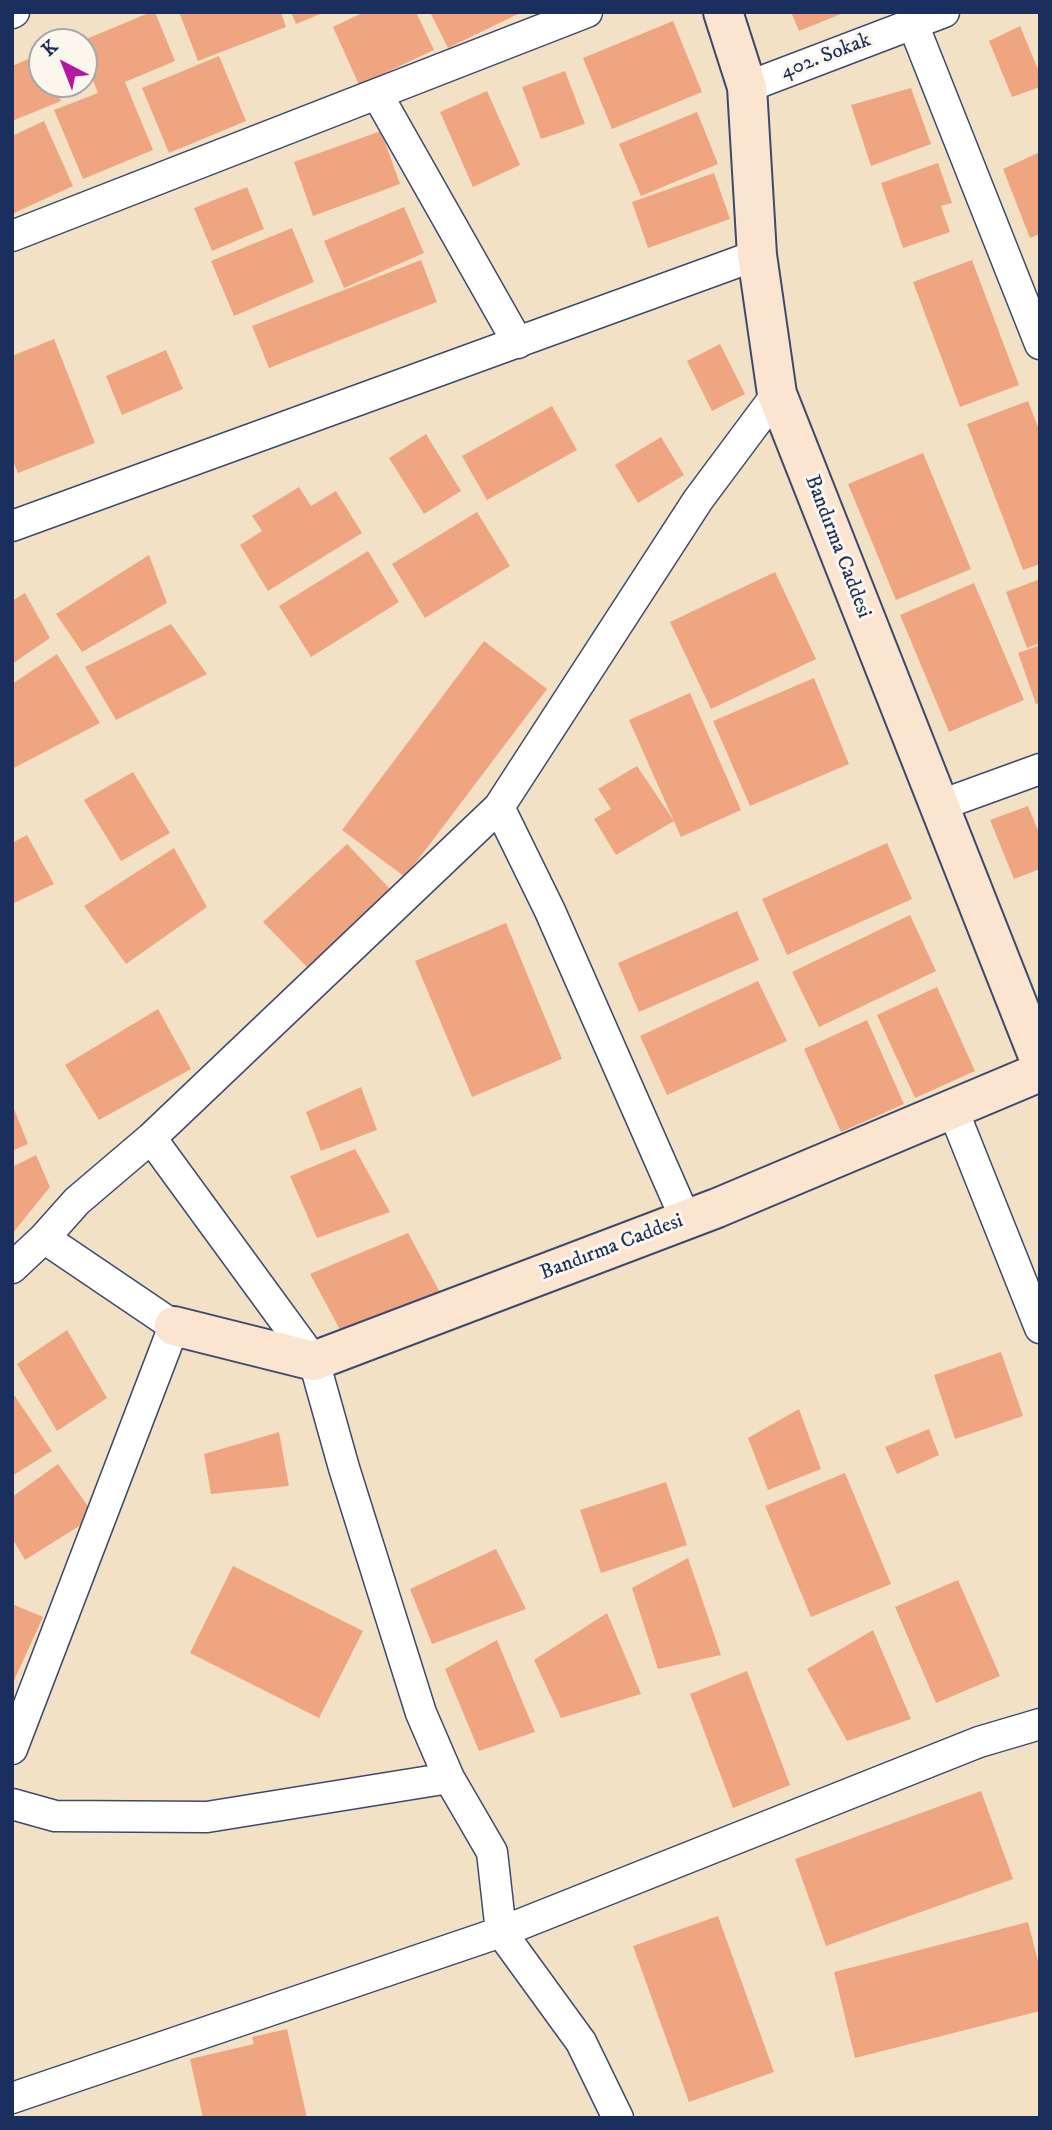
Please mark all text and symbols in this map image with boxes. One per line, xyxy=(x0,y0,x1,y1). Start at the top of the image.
north arrow xyxy=(28,28,98,98)
street label: 402. Sokak xyxy=(777,28,875,86)
text: K xyxy=(37,35,63,62)
street label: Bandırma Caddesi xyxy=(798,472,876,622)
street label: Bandırma Caddesi xyxy=(537,1209,687,1287)

